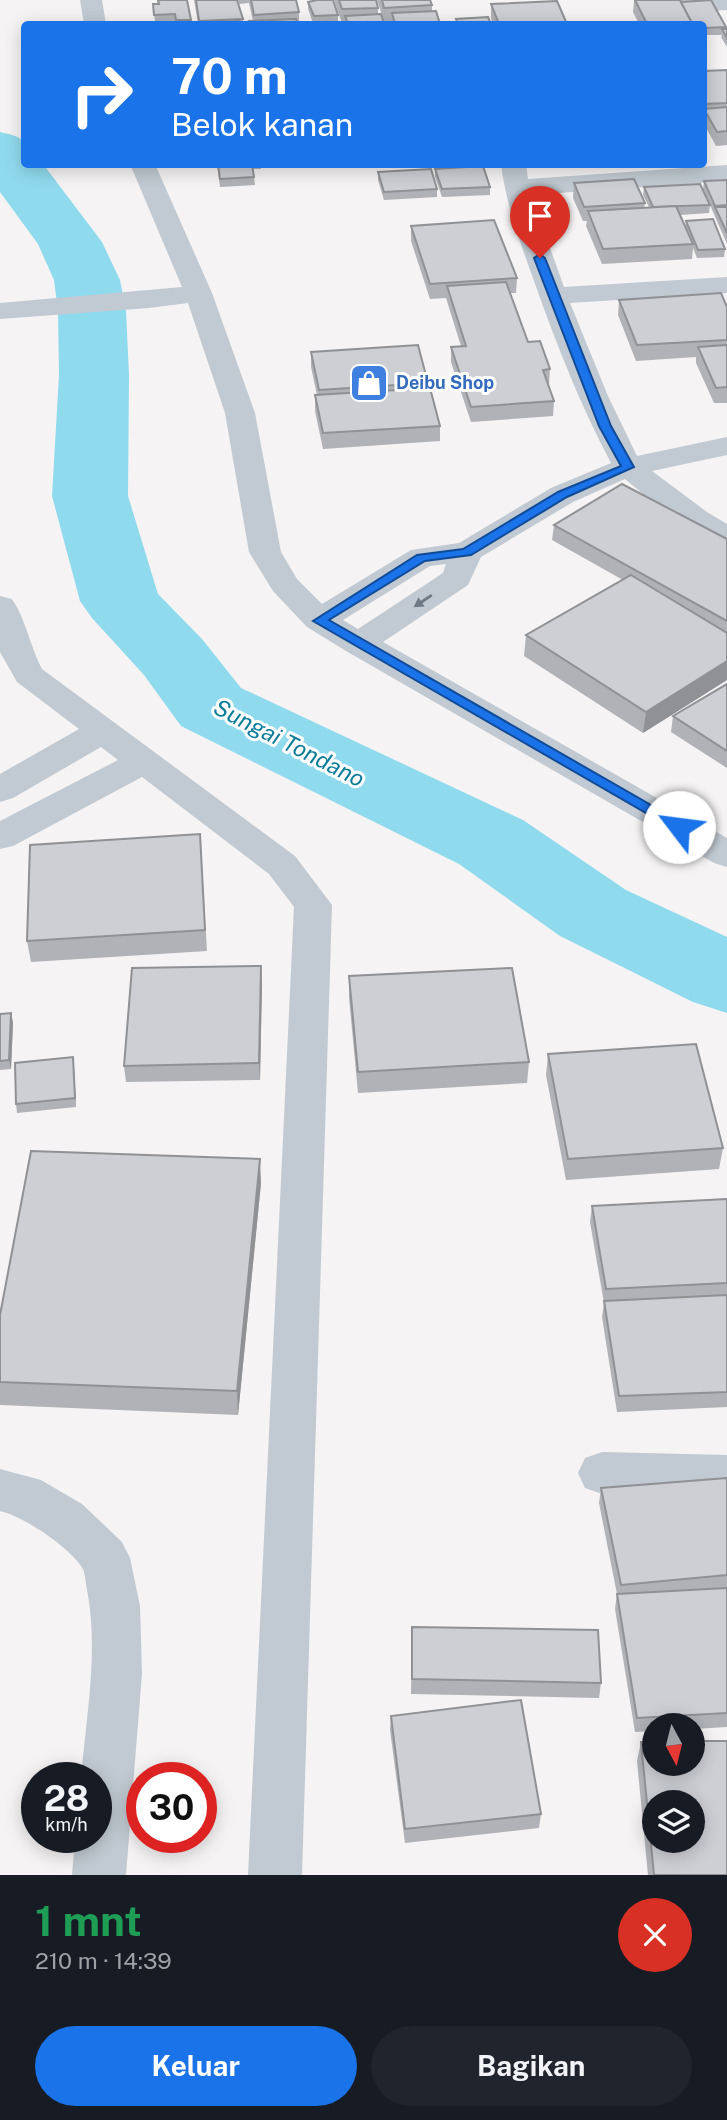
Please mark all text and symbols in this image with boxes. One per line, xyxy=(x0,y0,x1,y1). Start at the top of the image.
text: 70 m xyxy=(171,47,288,105)
icon: right xyxy=(56,49,147,140)
text: Belok kanan xyxy=(171,106,353,143)
pin xyxy=(510,186,570,258)
icon: arrive xyxy=(521,197,559,235)
shop icon: Deibu Shop xyxy=(348,362,390,404)
place label: Deibu Shop xyxy=(396,372,494,393)
one-way arrow xyxy=(413,594,433,607)
water label: Sungai Tondano xyxy=(209,693,369,792)
position arrow xyxy=(642,790,716,864)
north arrow xyxy=(642,1713,705,1776)
map controls xyxy=(642,1713,705,1853)
speed limit sign: 30 xyxy=(126,1762,217,1853)
text: 28 xyxy=(44,1778,89,1819)
button: layers xyxy=(642,1790,705,1853)
text: km/h xyxy=(45,1814,88,1835)
text: 1 mnt xyxy=(35,1896,142,1945)
button: close xyxy=(618,1898,692,1972)
text: 210 m · 14:39 xyxy=(35,1947,172,1974)
button: Keluar xyxy=(35,2026,357,2106)
button: Bagikan xyxy=(371,2026,692,2106)

